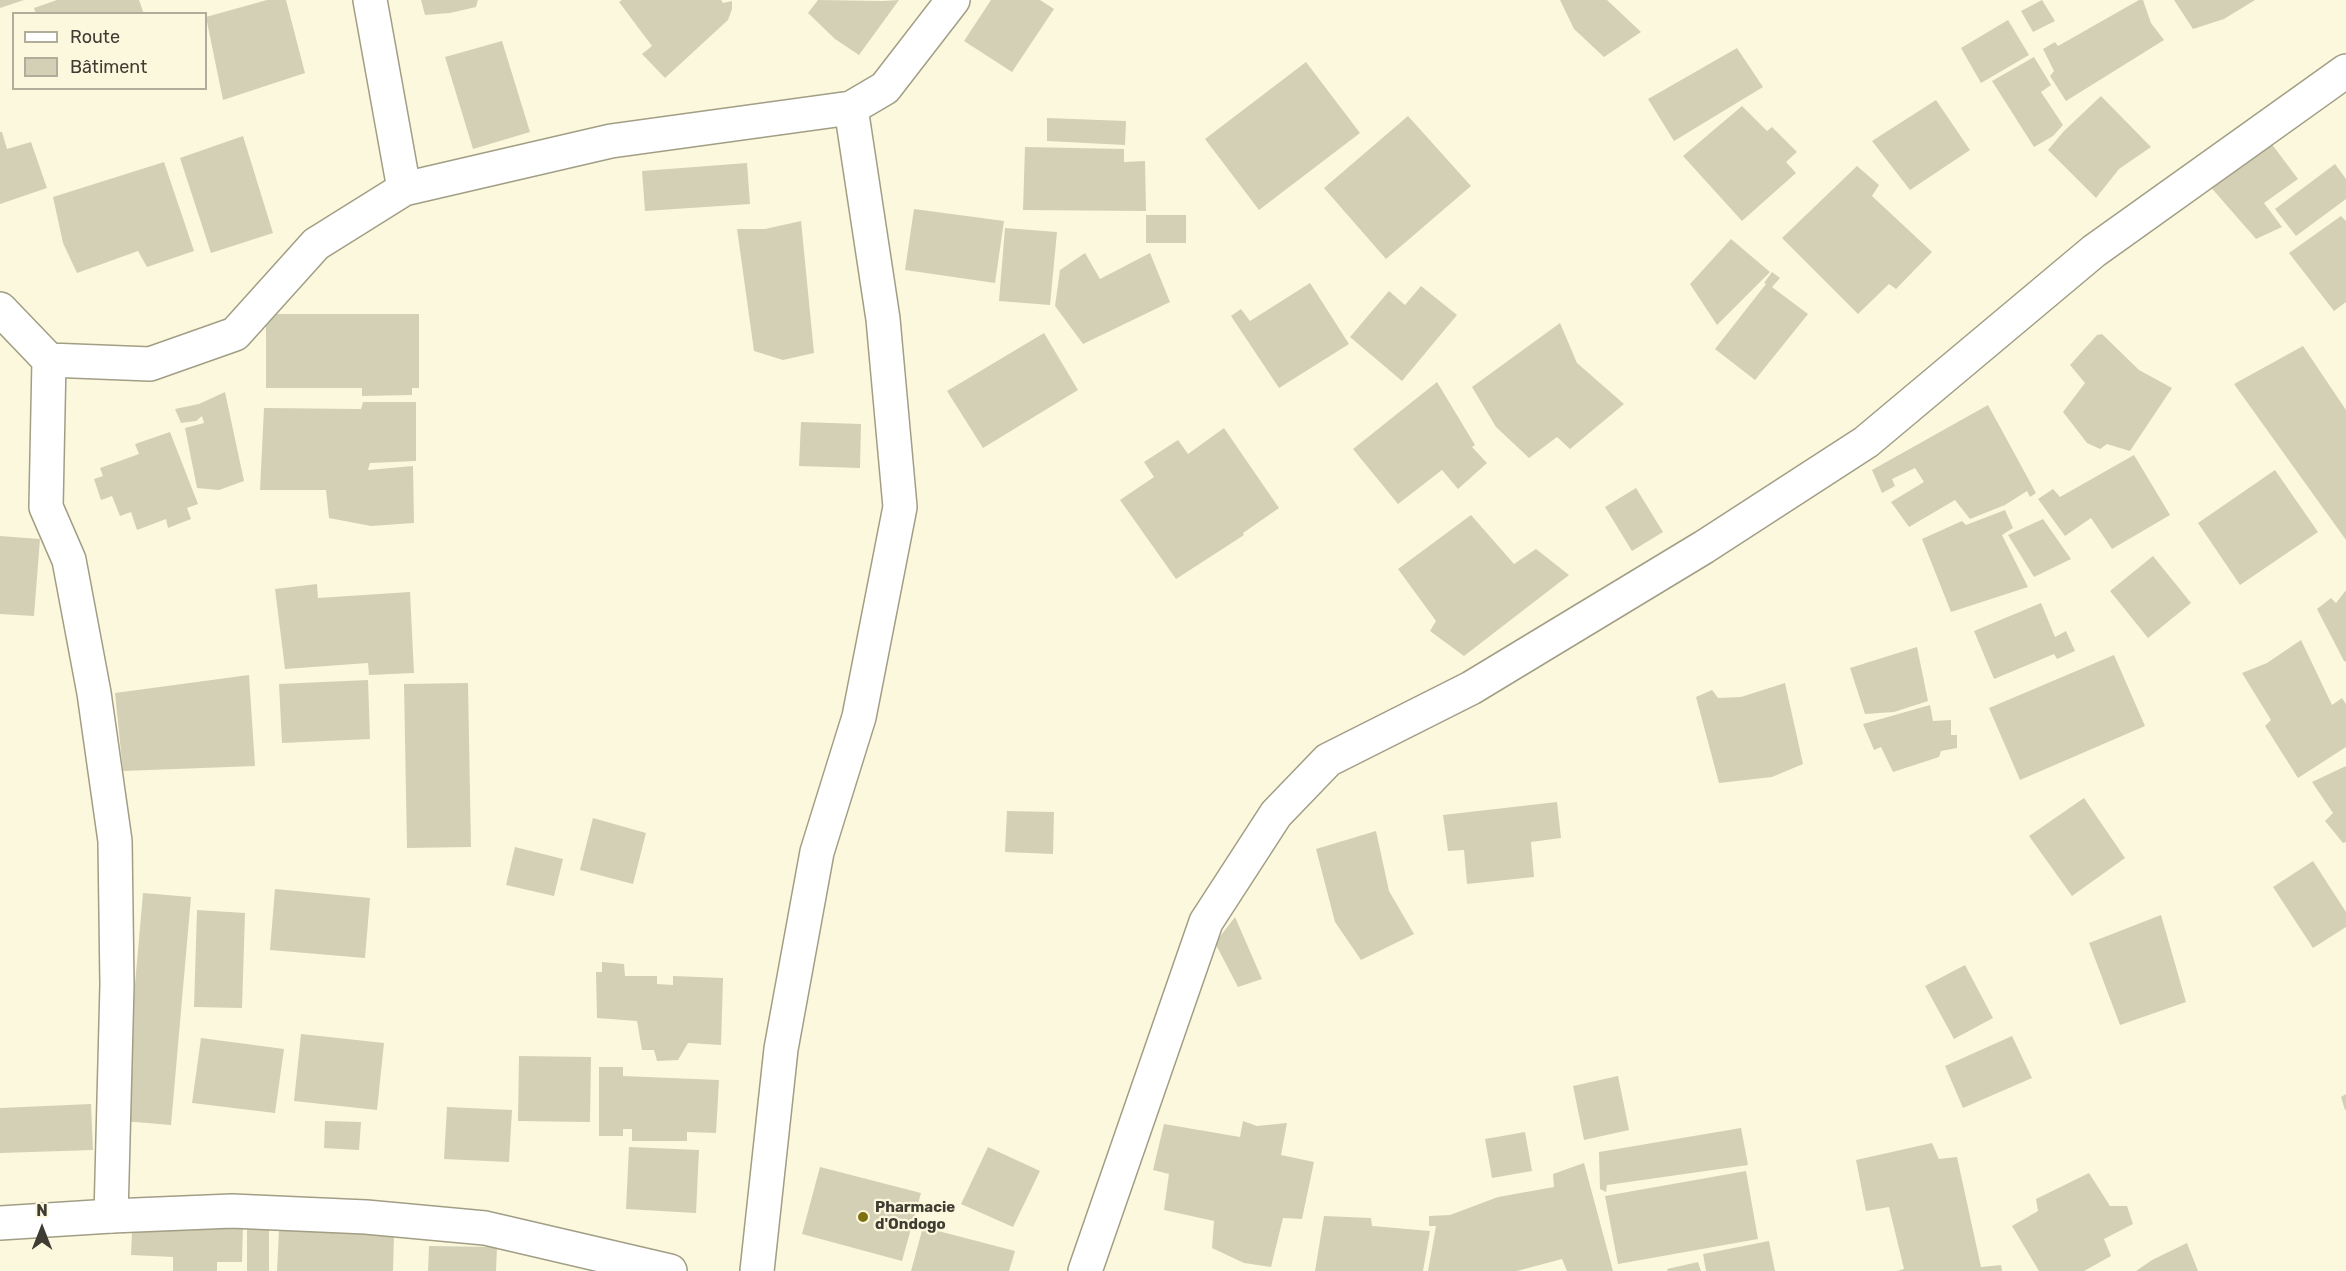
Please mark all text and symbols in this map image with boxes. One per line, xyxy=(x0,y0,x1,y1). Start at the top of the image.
legend xyxy=(12,12,207,90)
text: Route xyxy=(70,26,120,48)
text: Bâtiment xyxy=(70,56,147,78)
north arrow xyxy=(12,1199,72,1259)
place label: Pharmacie d'Ondogo xyxy=(875,1199,955,1234)
text: N xyxy=(36,1201,48,1220)
marker: Pharmacie d'Ondogo xyxy=(856,1210,870,1224)

